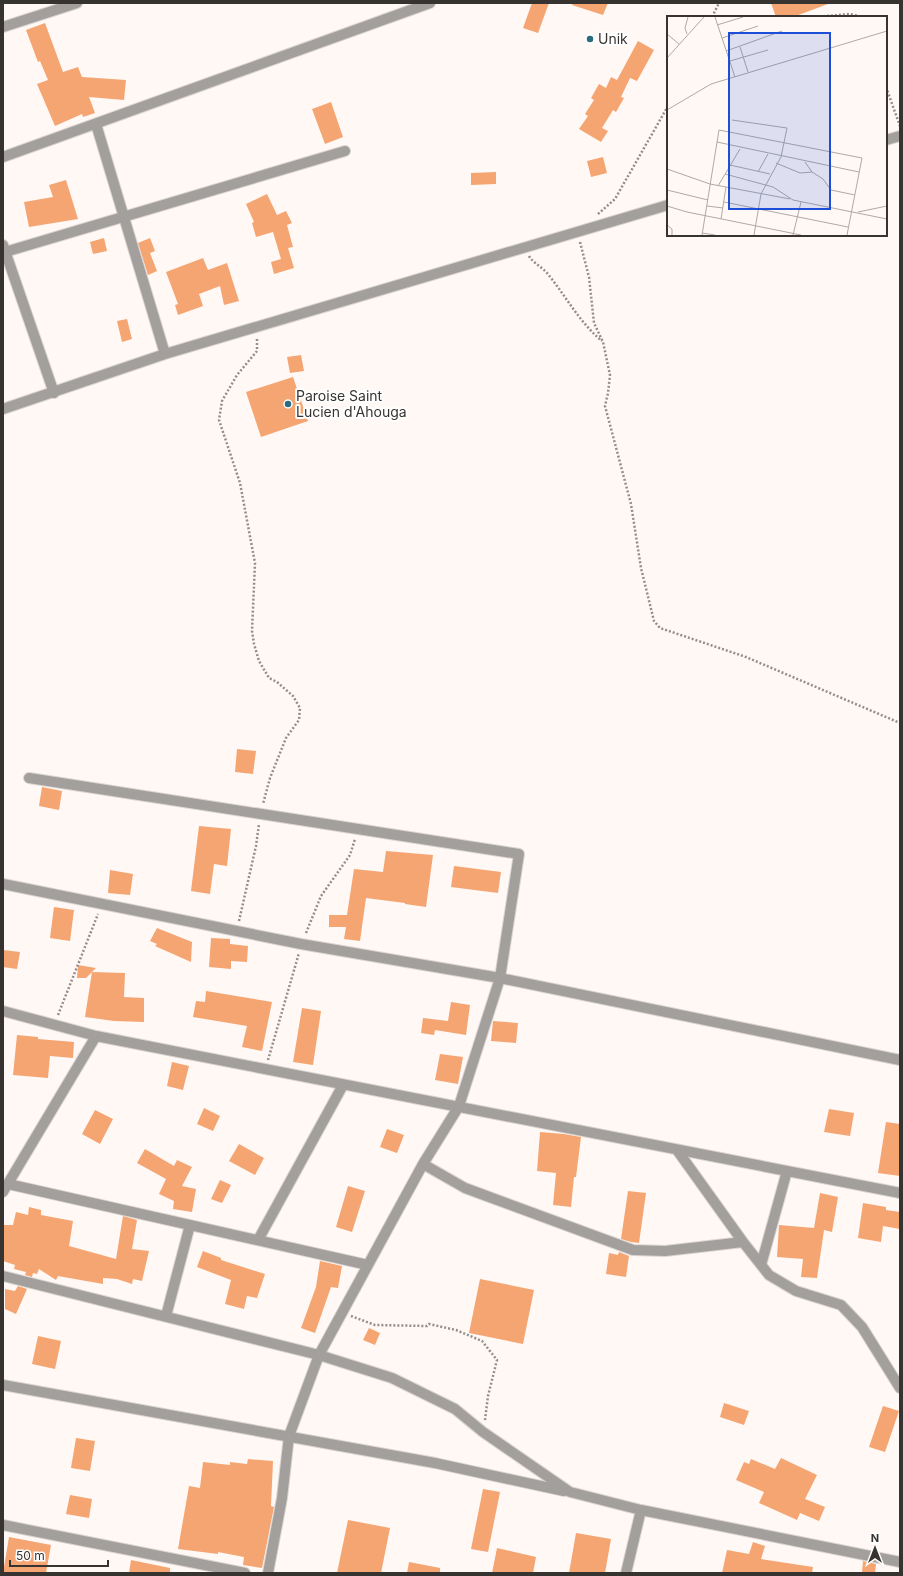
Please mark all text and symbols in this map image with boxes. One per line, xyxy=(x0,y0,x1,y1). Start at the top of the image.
inset map xyxy=(667,16,887,236)
place label: Unik xyxy=(598,30,628,47)
marker: Unik xyxy=(585,34,595,44)
place label: Paroise Saint Lucien d'Ahouga xyxy=(296,387,407,420)
marker: Paroise Saint Lucien d'Ahouga xyxy=(283,399,293,409)
north arrow xyxy=(855,1528,895,1568)
text: N xyxy=(871,1531,879,1545)
scale bar xyxy=(10,1542,108,1568)
text: 50 m xyxy=(16,1548,45,1563)

